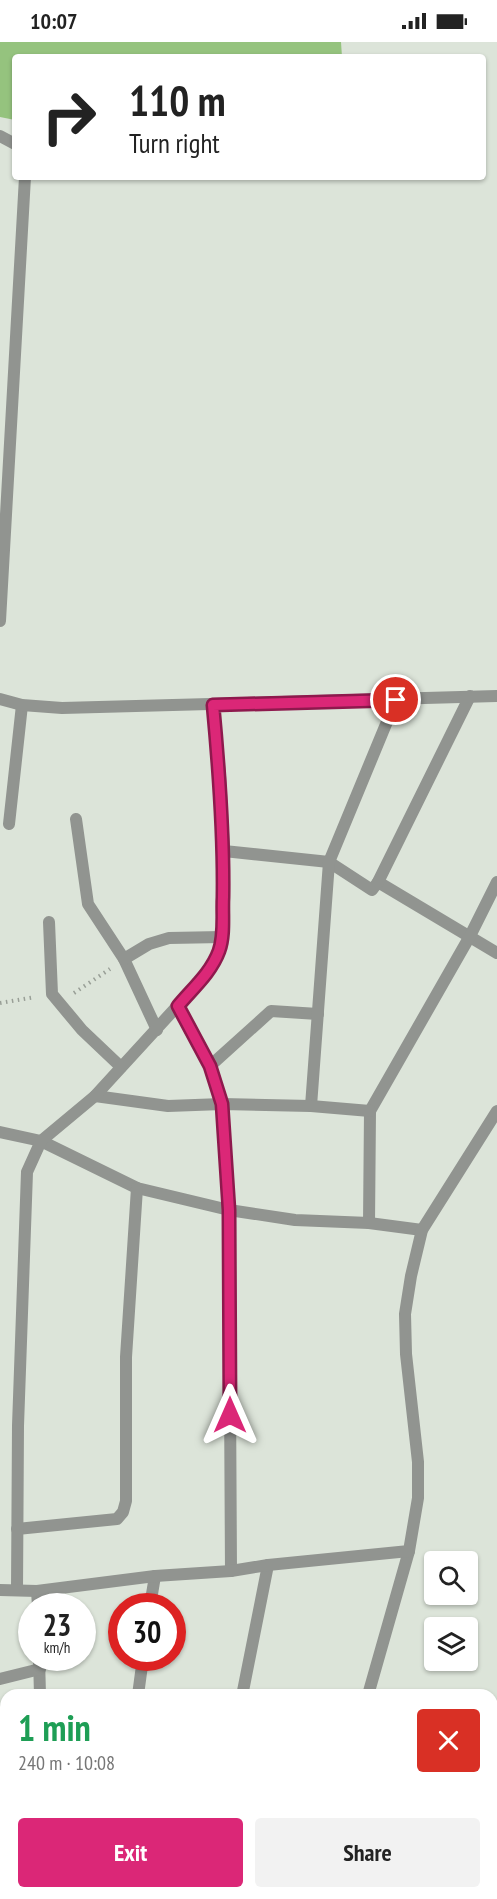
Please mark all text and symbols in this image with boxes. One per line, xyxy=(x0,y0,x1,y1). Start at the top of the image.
text: 10:07 xyxy=(30,7,78,35)
text: 110 m xyxy=(129,73,226,128)
icon: right xyxy=(30,78,108,156)
text: Turn right xyxy=(129,126,220,160)
pin xyxy=(370,674,421,725)
icon: arrive xyxy=(379,683,412,716)
position arrow xyxy=(198,1383,262,1447)
map controls xyxy=(424,1551,478,1671)
button: search xyxy=(424,1551,478,1605)
speed limit sign: 30 xyxy=(108,1593,186,1671)
text: 23 xyxy=(43,1605,71,1644)
button: layers xyxy=(424,1617,478,1671)
text: km/h xyxy=(44,1638,70,1657)
text: 1 min xyxy=(18,1704,91,1751)
button: close xyxy=(417,1709,480,1772)
text: 240 m · 10:08 xyxy=(18,1750,115,1776)
button: Exit xyxy=(18,1818,243,1887)
button: Share xyxy=(255,1818,480,1887)

